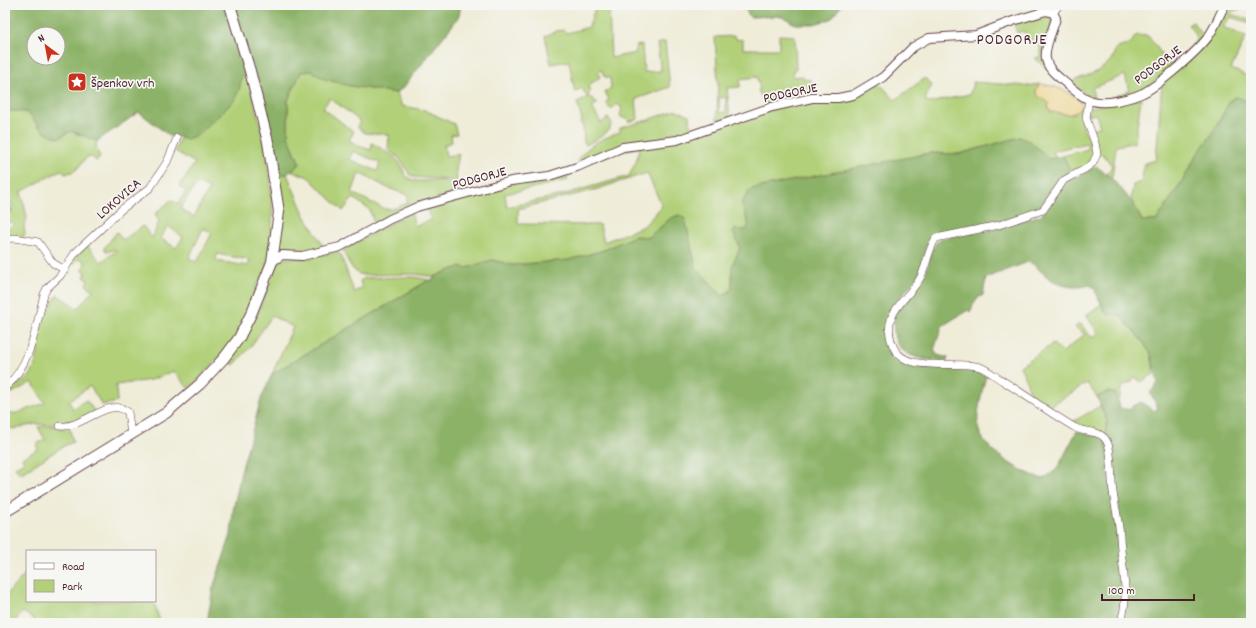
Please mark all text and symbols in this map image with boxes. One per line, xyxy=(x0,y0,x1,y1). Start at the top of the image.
north arrow xyxy=(26,26,66,66)
district label: PODGORJE xyxy=(977,29,1047,52)
text: N xyxy=(35,31,49,47)
street label: PODGORJE xyxy=(1130,41,1187,90)
place icon: Špenkov vrh xyxy=(66,71,88,93)
place label: Špenkov vrh xyxy=(91,74,154,94)
street label: PODGORJE xyxy=(761,78,820,109)
street label: PODGORJE xyxy=(450,162,509,196)
street label: LOKOVICA xyxy=(92,174,146,225)
legend xyxy=(26,550,156,602)
text: Road xyxy=(62,559,84,576)
scale bar xyxy=(1102,576,1194,602)
text: Park xyxy=(62,579,83,596)
text: 100 m xyxy=(1108,583,1135,600)

